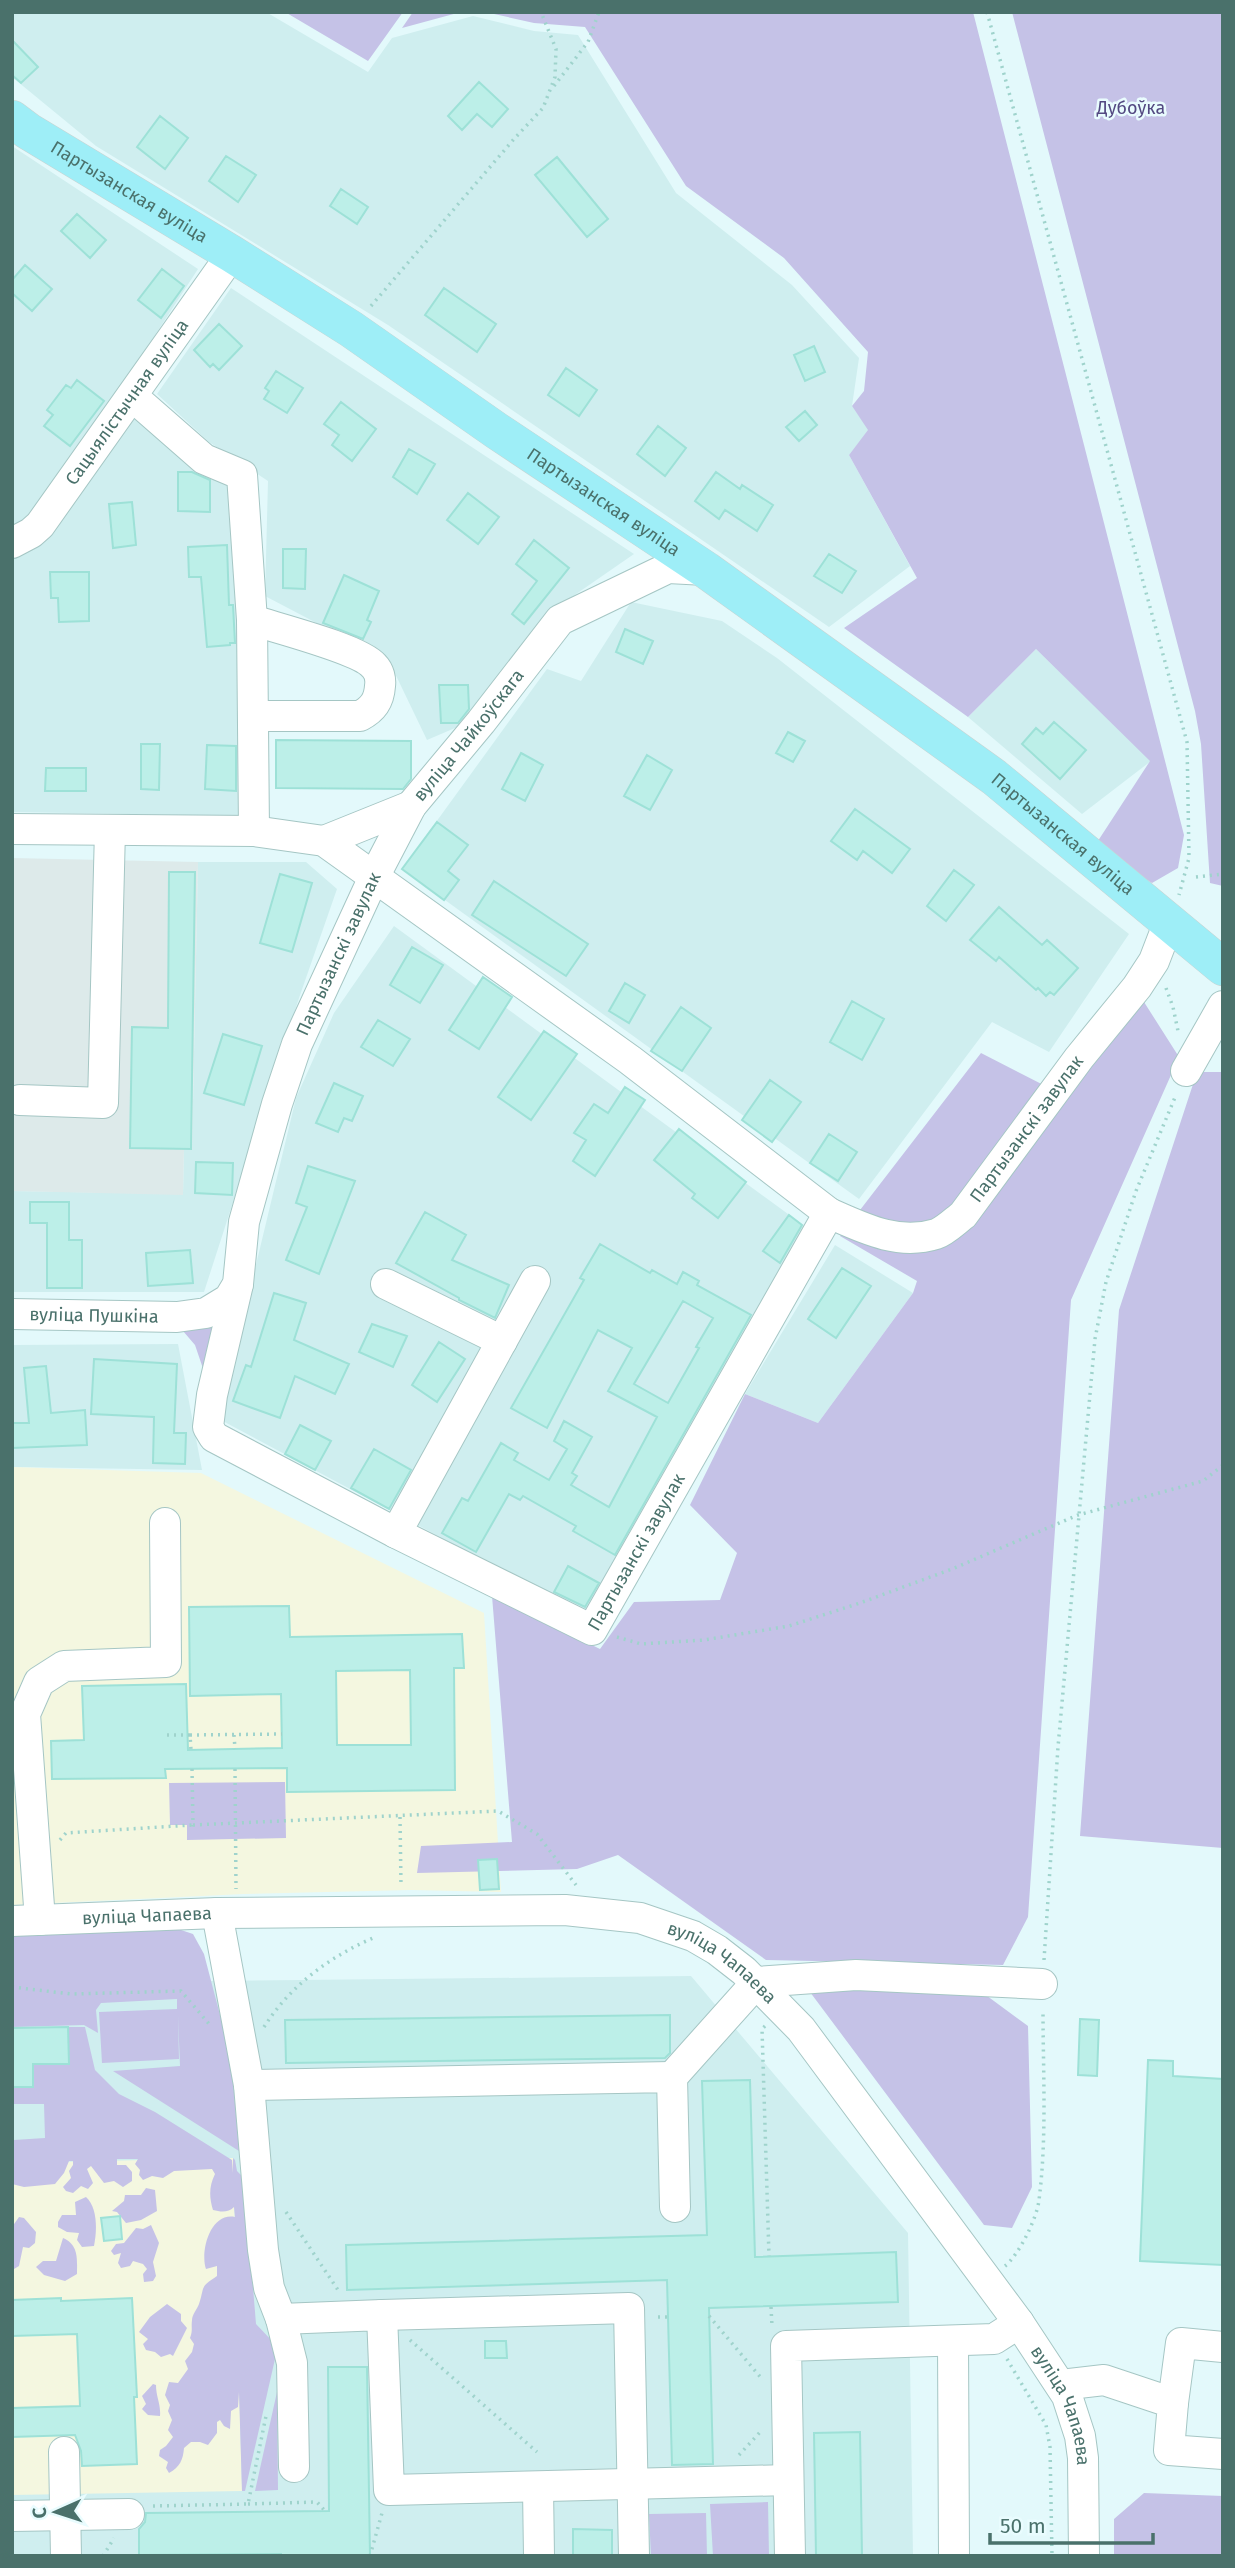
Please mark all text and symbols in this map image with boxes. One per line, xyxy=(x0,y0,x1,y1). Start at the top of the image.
park label: Дубоўка xyxy=(1096,97,1165,119)
street label: Партызанская вуліца xyxy=(47,136,212,248)
street label: Сацыялістычная вуліца xyxy=(61,315,193,489)
street label: Партызанская вуліца xyxy=(523,443,684,561)
street label: вуліца Чайкоўскага xyxy=(409,665,529,806)
street label: Партызанская вуліца xyxy=(987,768,1139,900)
street label: Партызанскі завулак xyxy=(291,868,386,1039)
street label: Партызанскі завулак xyxy=(965,1050,1089,1207)
street label: вуліца Пушкіна xyxy=(29,1303,159,1328)
street label: Партызанскі завулак xyxy=(583,1469,690,1635)
street label: вуліца Чапаева xyxy=(82,1902,212,1929)
street label: вуліца Чапаева xyxy=(664,1917,781,2008)
street label: вуліца Чапаева xyxy=(1026,2341,1094,2466)
north arrow xyxy=(21,2477,91,2547)
scale bar xyxy=(990,2502,1153,2546)
text: С xyxy=(28,2507,51,2519)
text: 50 m xyxy=(1000,2513,1046,2539)

